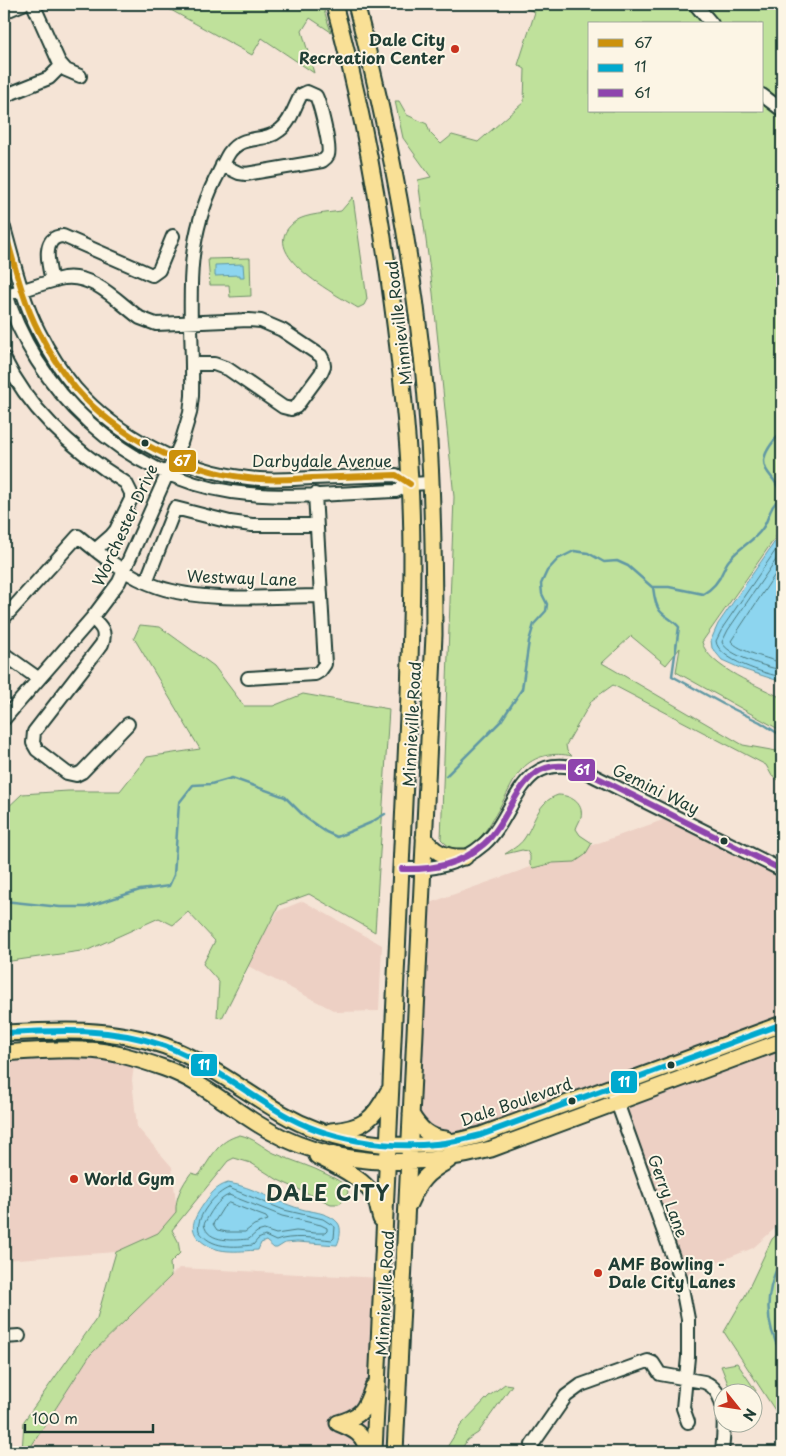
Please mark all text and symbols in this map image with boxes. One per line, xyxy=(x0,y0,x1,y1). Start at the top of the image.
legend xyxy=(588,22,764,112)
place label: Dale City Recreation Center xyxy=(299,27,446,69)
text: 67 xyxy=(634,30,653,53)
marker: Dale City Recreation Center xyxy=(449,43,461,55)
text: 11 xyxy=(634,54,647,77)
text: 61 xyxy=(634,80,651,103)
street label: Minnieville Road xyxy=(378,259,418,387)
unlabelled marker xyxy=(140,438,150,448)
street label: Darbydale Avenue xyxy=(252,448,392,472)
line badge: 67 xyxy=(168,449,197,473)
text: 67 xyxy=(173,450,192,471)
street label: Worchester Drive xyxy=(85,459,163,590)
street label: Westway Lane xyxy=(186,563,298,591)
street label: Minnieville Road xyxy=(396,661,426,787)
street label: Gemini Way xyxy=(609,757,704,820)
line badge: 61 xyxy=(567,758,596,782)
text: 61 xyxy=(574,759,590,780)
unlabelled marker xyxy=(719,836,729,846)
line badge: 11 xyxy=(190,1053,218,1077)
text: 11 xyxy=(198,1054,210,1075)
unlabelled marker xyxy=(666,1060,676,1070)
line badge: 11 xyxy=(610,1070,638,1094)
street label: Dale Boulevard xyxy=(456,1071,575,1131)
text: 11 xyxy=(618,1071,630,1092)
unlabelled marker xyxy=(567,1096,577,1106)
street label: Gerry Lane xyxy=(643,1151,695,1241)
place label: World Gym xyxy=(84,1166,175,1190)
marker: World Gym xyxy=(68,1173,80,1185)
district label: DALE CITY xyxy=(266,1176,390,1208)
street label: Minnieville Road xyxy=(369,1230,399,1356)
place label: AMF Bowling - Dale City Lanes xyxy=(607,1251,736,1293)
marker: AMF Bowling - Dale City Lanes xyxy=(592,1267,604,1279)
north arrow xyxy=(714,1384,764,1434)
scale bar xyxy=(25,1401,152,1433)
text: N xyxy=(738,1405,762,1425)
text: 100 m xyxy=(32,1406,78,1429)

